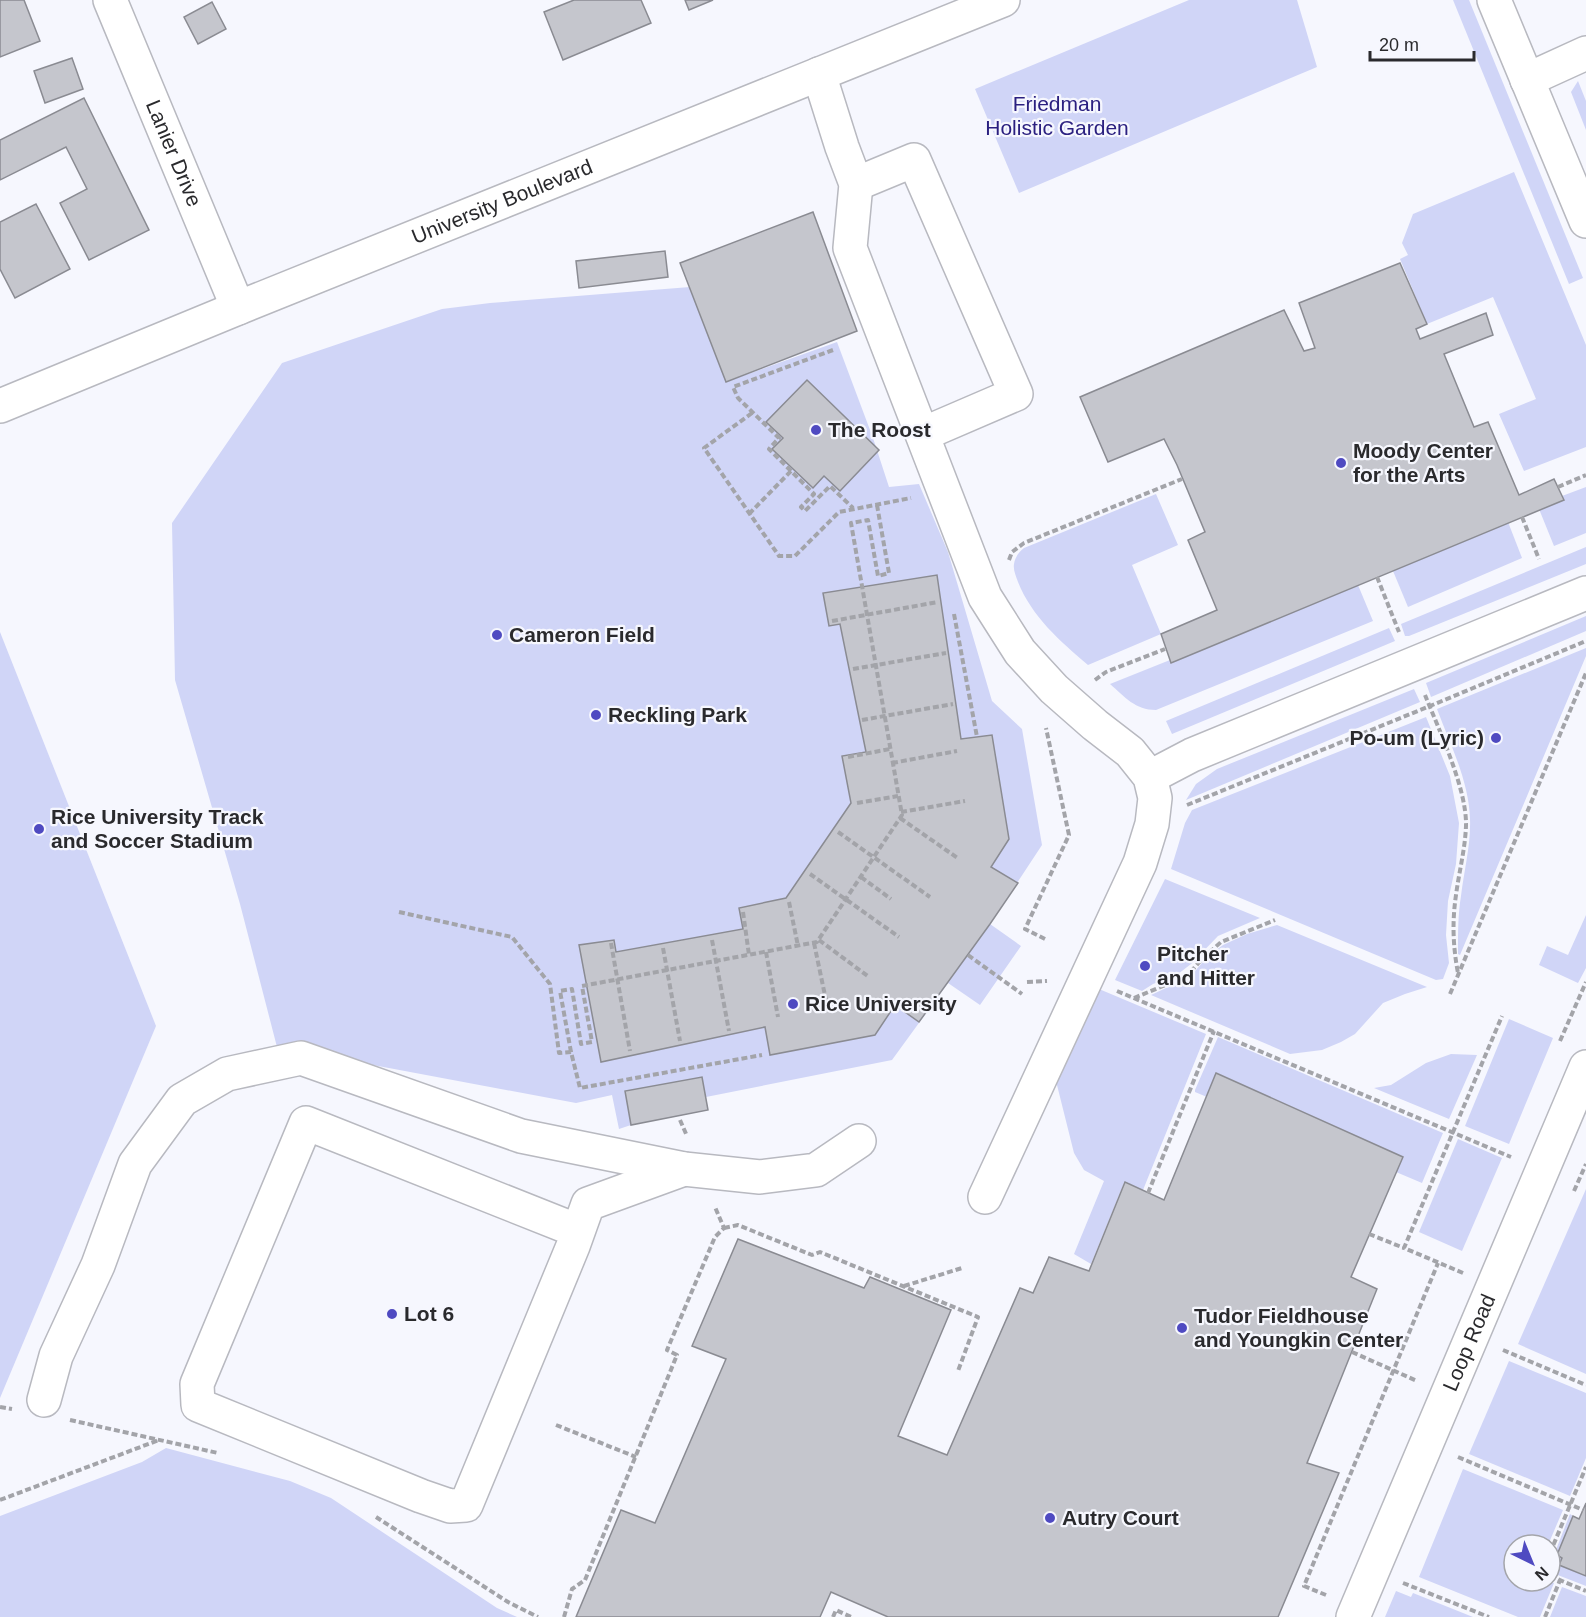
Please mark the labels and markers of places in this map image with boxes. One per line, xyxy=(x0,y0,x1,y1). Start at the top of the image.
place label: The Roost xyxy=(828,418,931,441)
marker: The Roost xyxy=(809,423,823,437)
place label: Moody Center for the Arts xyxy=(1353,439,1493,486)
marker: Moody Center for the Arts xyxy=(1334,456,1348,470)
place label: Cameron Field xyxy=(509,623,655,646)
marker: Cameron Field xyxy=(490,628,504,642)
place label: Reckling Park xyxy=(608,703,747,726)
marker: Reckling Park xyxy=(589,708,603,722)
place label: Po-um (Lyric) xyxy=(1349,726,1484,749)
marker: Po-um (Lyric) xyxy=(1489,731,1503,745)
place label: Rice University Track and Soccer Stadium xyxy=(51,805,264,852)
marker: Rice University Track and Soccer Stadium xyxy=(32,822,46,836)
place label: Pitcher and Hitter xyxy=(1157,942,1255,989)
marker: Pitcher and Hitter xyxy=(1138,959,1152,973)
place label: Rice University xyxy=(805,992,957,1015)
marker: Rice University xyxy=(786,997,800,1011)
place label: Lot 6 xyxy=(404,1302,454,1325)
place label: Tudor Fieldhouse and Youngkin Center xyxy=(1194,1304,1403,1351)
marker: Lot 6 xyxy=(385,1307,399,1321)
marker: Tudor Fieldhouse and Youngkin Center xyxy=(1175,1321,1189,1335)
place label: Autry Court xyxy=(1062,1506,1179,1529)
marker: Autry Court xyxy=(1043,1511,1057,1525)

